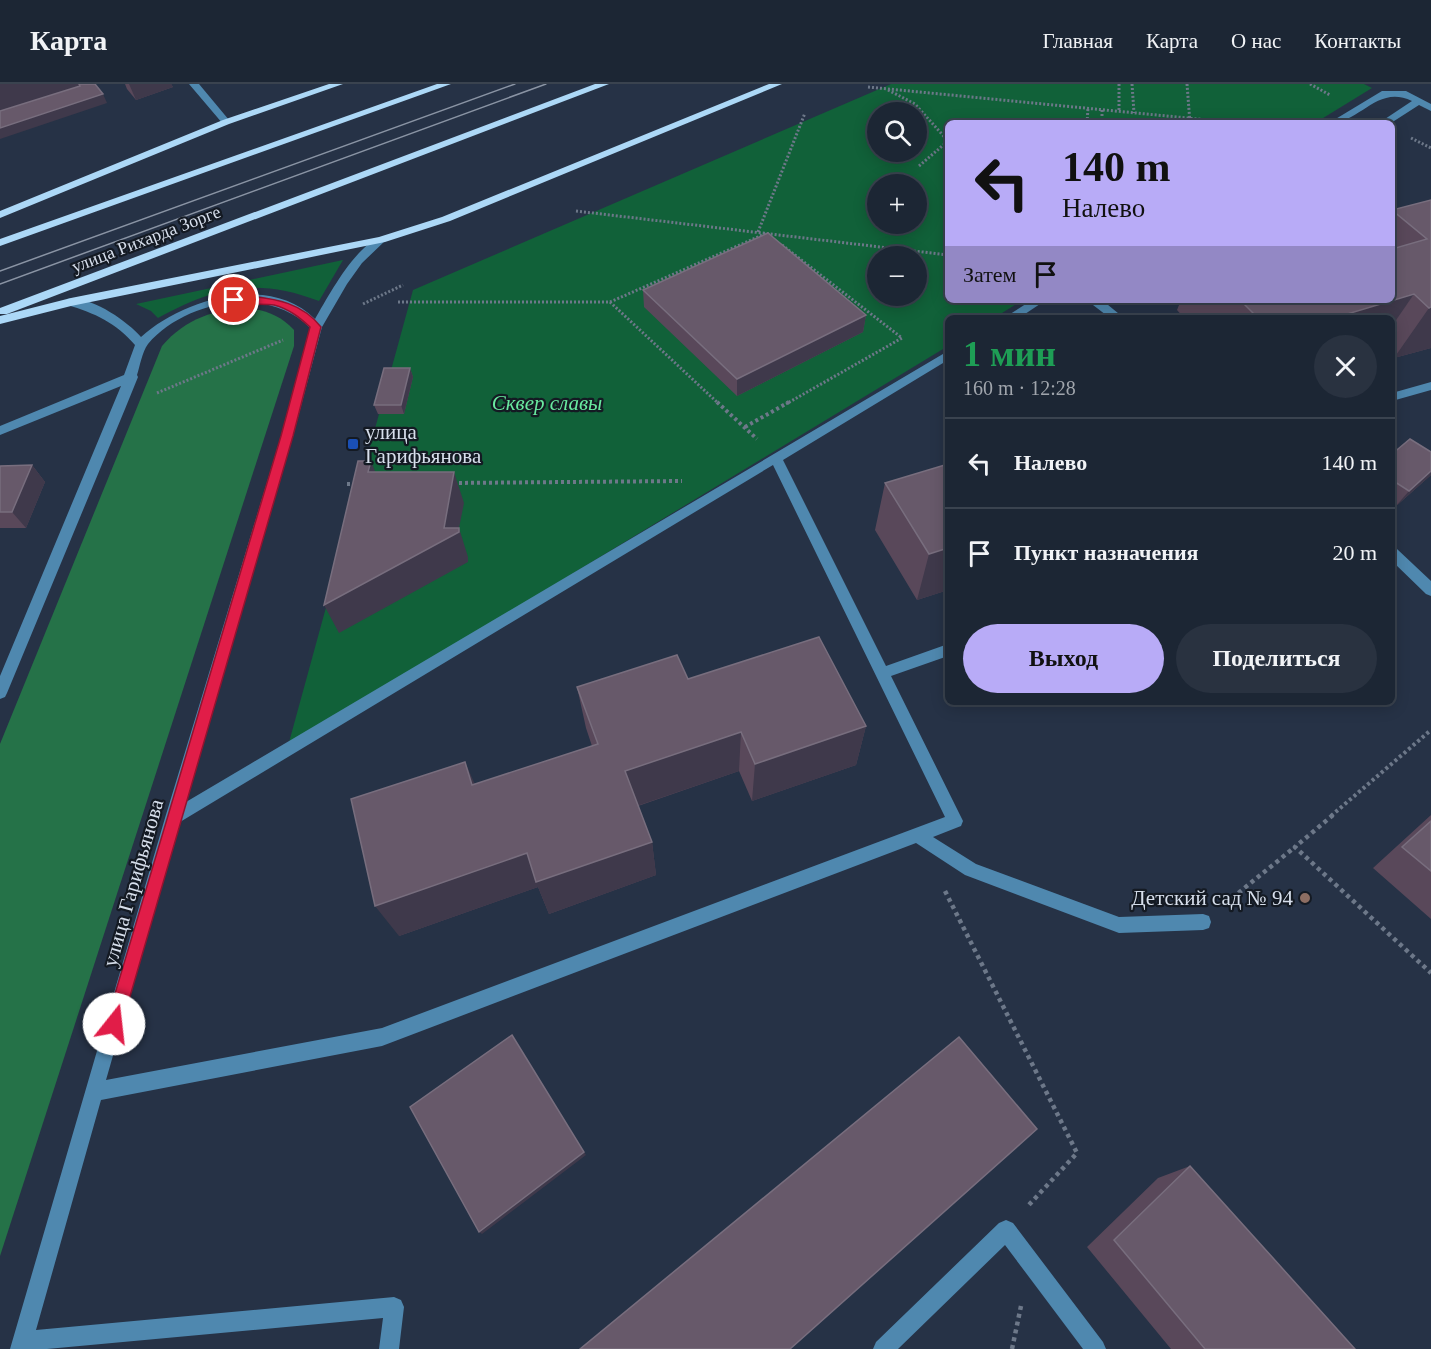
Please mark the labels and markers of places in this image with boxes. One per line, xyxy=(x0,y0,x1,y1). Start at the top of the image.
pin xyxy=(208,274,259,325)
place label: улица Гарифьянова xyxy=(365,420,482,468)
marker: улица Гарифьянова xyxy=(346,437,360,451)
place label: Детский сад № 94 xyxy=(1131,886,1293,910)
marker: Детский сад № 94 xyxy=(1298,891,1312,905)

